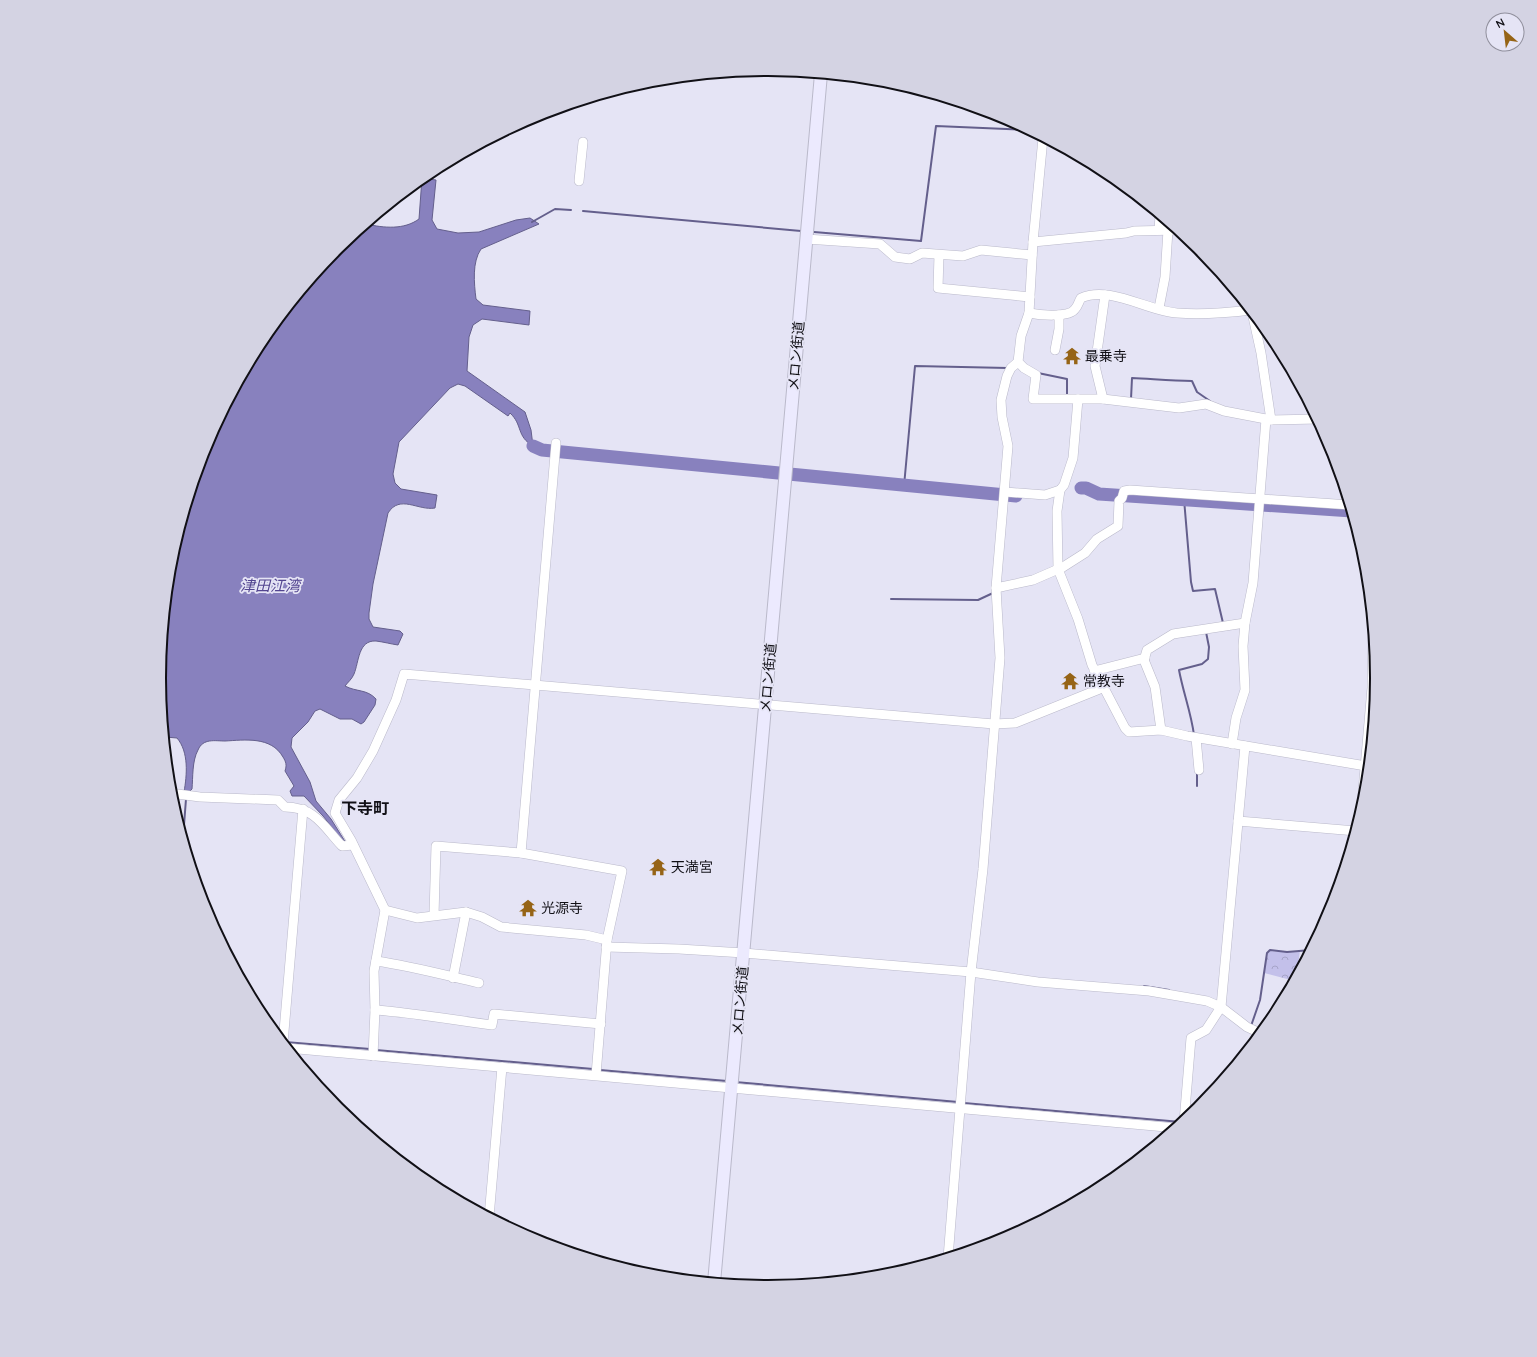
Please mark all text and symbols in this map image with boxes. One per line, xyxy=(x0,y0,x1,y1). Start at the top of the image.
north arrow xyxy=(1485,12,1525,52)
text: N xyxy=(1493,15,1507,31)
street label: メロン街道 xyxy=(784,320,808,392)
temple icon: 最乗寺 xyxy=(1062,346,1082,366)
place label: 最乗寺 xyxy=(1085,347,1127,365)
water label: 津田江湾 xyxy=(240,576,303,595)
street label: メロン街道 xyxy=(756,642,780,714)
temple icon: 常教寺 xyxy=(1060,671,1080,691)
place label: 常教寺 xyxy=(1083,672,1125,690)
district label: 下寺町 xyxy=(341,798,389,818)
temple icon: 天満宮 xyxy=(648,857,668,877)
place label: 天満宮 xyxy=(671,858,713,876)
temple icon: 光源寺 xyxy=(518,898,538,918)
place label: 光源寺 xyxy=(541,899,583,917)
street label: メロン街道 xyxy=(728,965,752,1037)

